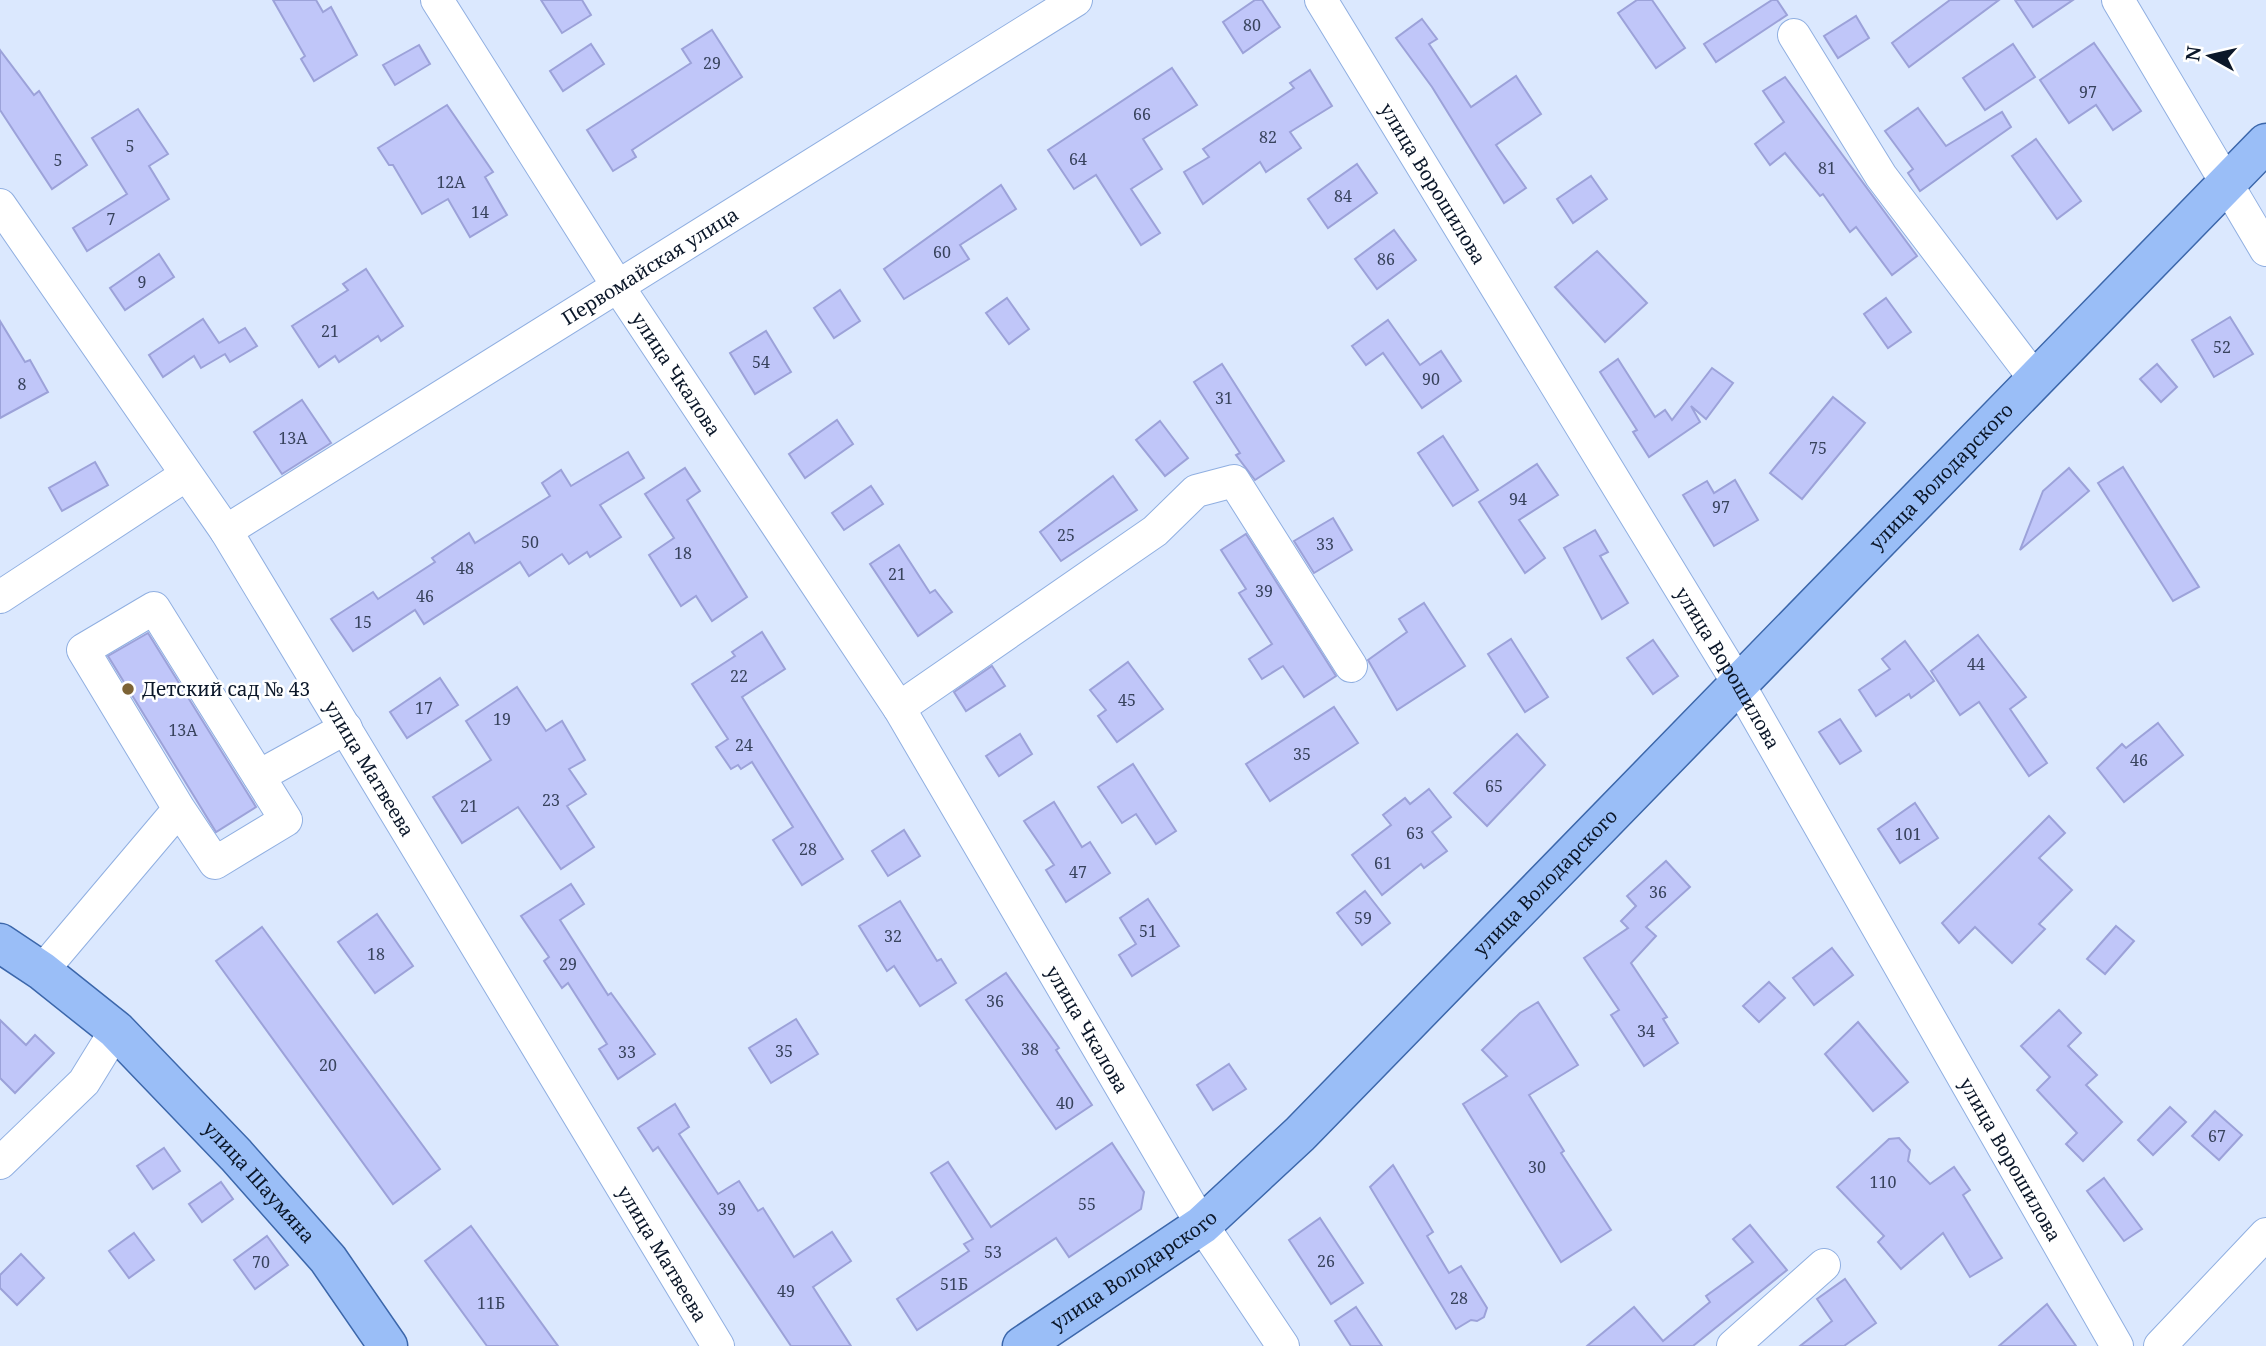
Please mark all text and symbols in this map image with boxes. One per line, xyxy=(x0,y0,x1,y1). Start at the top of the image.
house number: 80 xyxy=(1243,14,1261,36)
north arrow xyxy=(2175,21,2245,91)
text: N xyxy=(2179,44,2207,63)
house number: 29 xyxy=(703,52,721,74)
house number: 97 xyxy=(2079,81,2097,103)
street label: улица Ворошилова xyxy=(1374,98,1492,269)
house number: 66 xyxy=(1133,103,1151,125)
house number: 82 xyxy=(1259,126,1277,148)
house number: 5 xyxy=(126,135,134,157)
house number: 64 xyxy=(1069,148,1087,170)
house number: 5 xyxy=(54,149,62,171)
house number: 81 xyxy=(1818,157,1836,179)
house number: 12А xyxy=(436,171,466,193)
house number: 84 xyxy=(1334,185,1352,207)
house number: 14 xyxy=(471,201,489,223)
street label: Первомайская улица xyxy=(557,201,743,331)
house number: 7 xyxy=(107,208,116,230)
house number: 60 xyxy=(933,241,951,263)
house number: 86 xyxy=(1377,248,1395,270)
house number: 9 xyxy=(138,271,146,293)
street label: улица Чкалова xyxy=(626,307,727,441)
house number: 21 xyxy=(321,320,339,342)
house number: 52 xyxy=(2213,336,2231,358)
house number: 54 xyxy=(752,351,770,373)
house number: 90 xyxy=(1422,368,1440,390)
house number: 8 xyxy=(18,373,27,395)
house number: 31 xyxy=(1215,387,1233,409)
street label: улица Володарского xyxy=(1863,397,2019,556)
house number: 13А xyxy=(278,427,308,449)
house number: 75 xyxy=(1809,437,1827,459)
house number: 94 xyxy=(1509,488,1527,510)
house number: 97 xyxy=(1712,496,1730,518)
house number: 25 xyxy=(1057,524,1075,546)
house number: 50 xyxy=(521,531,539,553)
house number: 33 xyxy=(1316,533,1334,555)
house number: 18 xyxy=(674,542,692,564)
house number: 48 xyxy=(456,557,474,579)
house number: 21 xyxy=(888,563,906,585)
house number: 39 xyxy=(1255,580,1273,602)
street label: улица Ворошилова xyxy=(1669,582,1786,754)
house number: 46 xyxy=(416,585,434,607)
house number: 15 xyxy=(354,611,372,633)
house number: 44 xyxy=(1967,653,1985,675)
house number: 22 xyxy=(730,665,748,687)
place label: Детский сад № 43 xyxy=(142,676,310,702)
marker: Детский сад № 43 xyxy=(120,681,136,697)
house number: 45 xyxy=(1118,689,1136,711)
street label: улица Матвеева xyxy=(318,695,420,841)
house number: 17 xyxy=(415,697,433,719)
house number: 19 xyxy=(493,708,511,730)
house number: 13А xyxy=(168,719,198,741)
house number: 24 xyxy=(735,734,753,756)
house number: 35 xyxy=(1293,743,1311,765)
house number: 46 xyxy=(2130,749,2148,771)
house number: 65 xyxy=(1485,775,1503,797)
house number: 23 xyxy=(542,789,560,811)
house number: 21 xyxy=(460,795,478,817)
street label: улица Володарского xyxy=(1468,803,1623,962)
house number: 63 xyxy=(1406,822,1424,844)
house number: 101 xyxy=(1895,823,1921,845)
house number: 28 xyxy=(799,838,817,860)
house number: 61 xyxy=(1374,852,1392,874)
house number: 47 xyxy=(1069,861,1087,883)
house number: 36 xyxy=(1649,881,1667,903)
house number: 59 xyxy=(1354,907,1372,929)
house number: 51 xyxy=(1139,920,1157,942)
house number: 32 xyxy=(884,925,902,947)
house number: 18 xyxy=(367,943,385,965)
house number: 29 xyxy=(559,953,577,975)
street label: улица Чкалова xyxy=(1040,961,1135,1098)
house number: 36 xyxy=(986,990,1004,1012)
house number: 34 xyxy=(1637,1020,1655,1042)
house number: 38 xyxy=(1021,1038,1039,1060)
house number: 35 xyxy=(775,1040,793,1062)
house number: 33 xyxy=(618,1041,636,1063)
house number: 20 xyxy=(319,1054,337,1076)
street label: улица Ворошилова xyxy=(1953,1073,2068,1246)
house number: 40 xyxy=(1056,1092,1074,1114)
street label: улица Шаумяна xyxy=(197,1115,321,1249)
house number: 67 xyxy=(2208,1125,2226,1147)
house number: 30 xyxy=(1528,1156,1546,1178)
house number: 110 xyxy=(1870,1171,1896,1193)
street label: улица Матвеева xyxy=(611,1181,714,1327)
house number: 55 xyxy=(1078,1193,1096,1215)
house number: 39 xyxy=(718,1198,736,1220)
street label: улица Володарского xyxy=(1045,1204,1223,1336)
house number: 53 xyxy=(984,1241,1002,1263)
house number: 26 xyxy=(1317,1250,1335,1272)
house number: 70 xyxy=(252,1251,270,1273)
house number: 51Б xyxy=(940,1273,968,1295)
house number: 49 xyxy=(777,1280,795,1302)
house number: 28 xyxy=(1450,1287,1468,1309)
house number: 11Б xyxy=(477,1292,505,1314)

